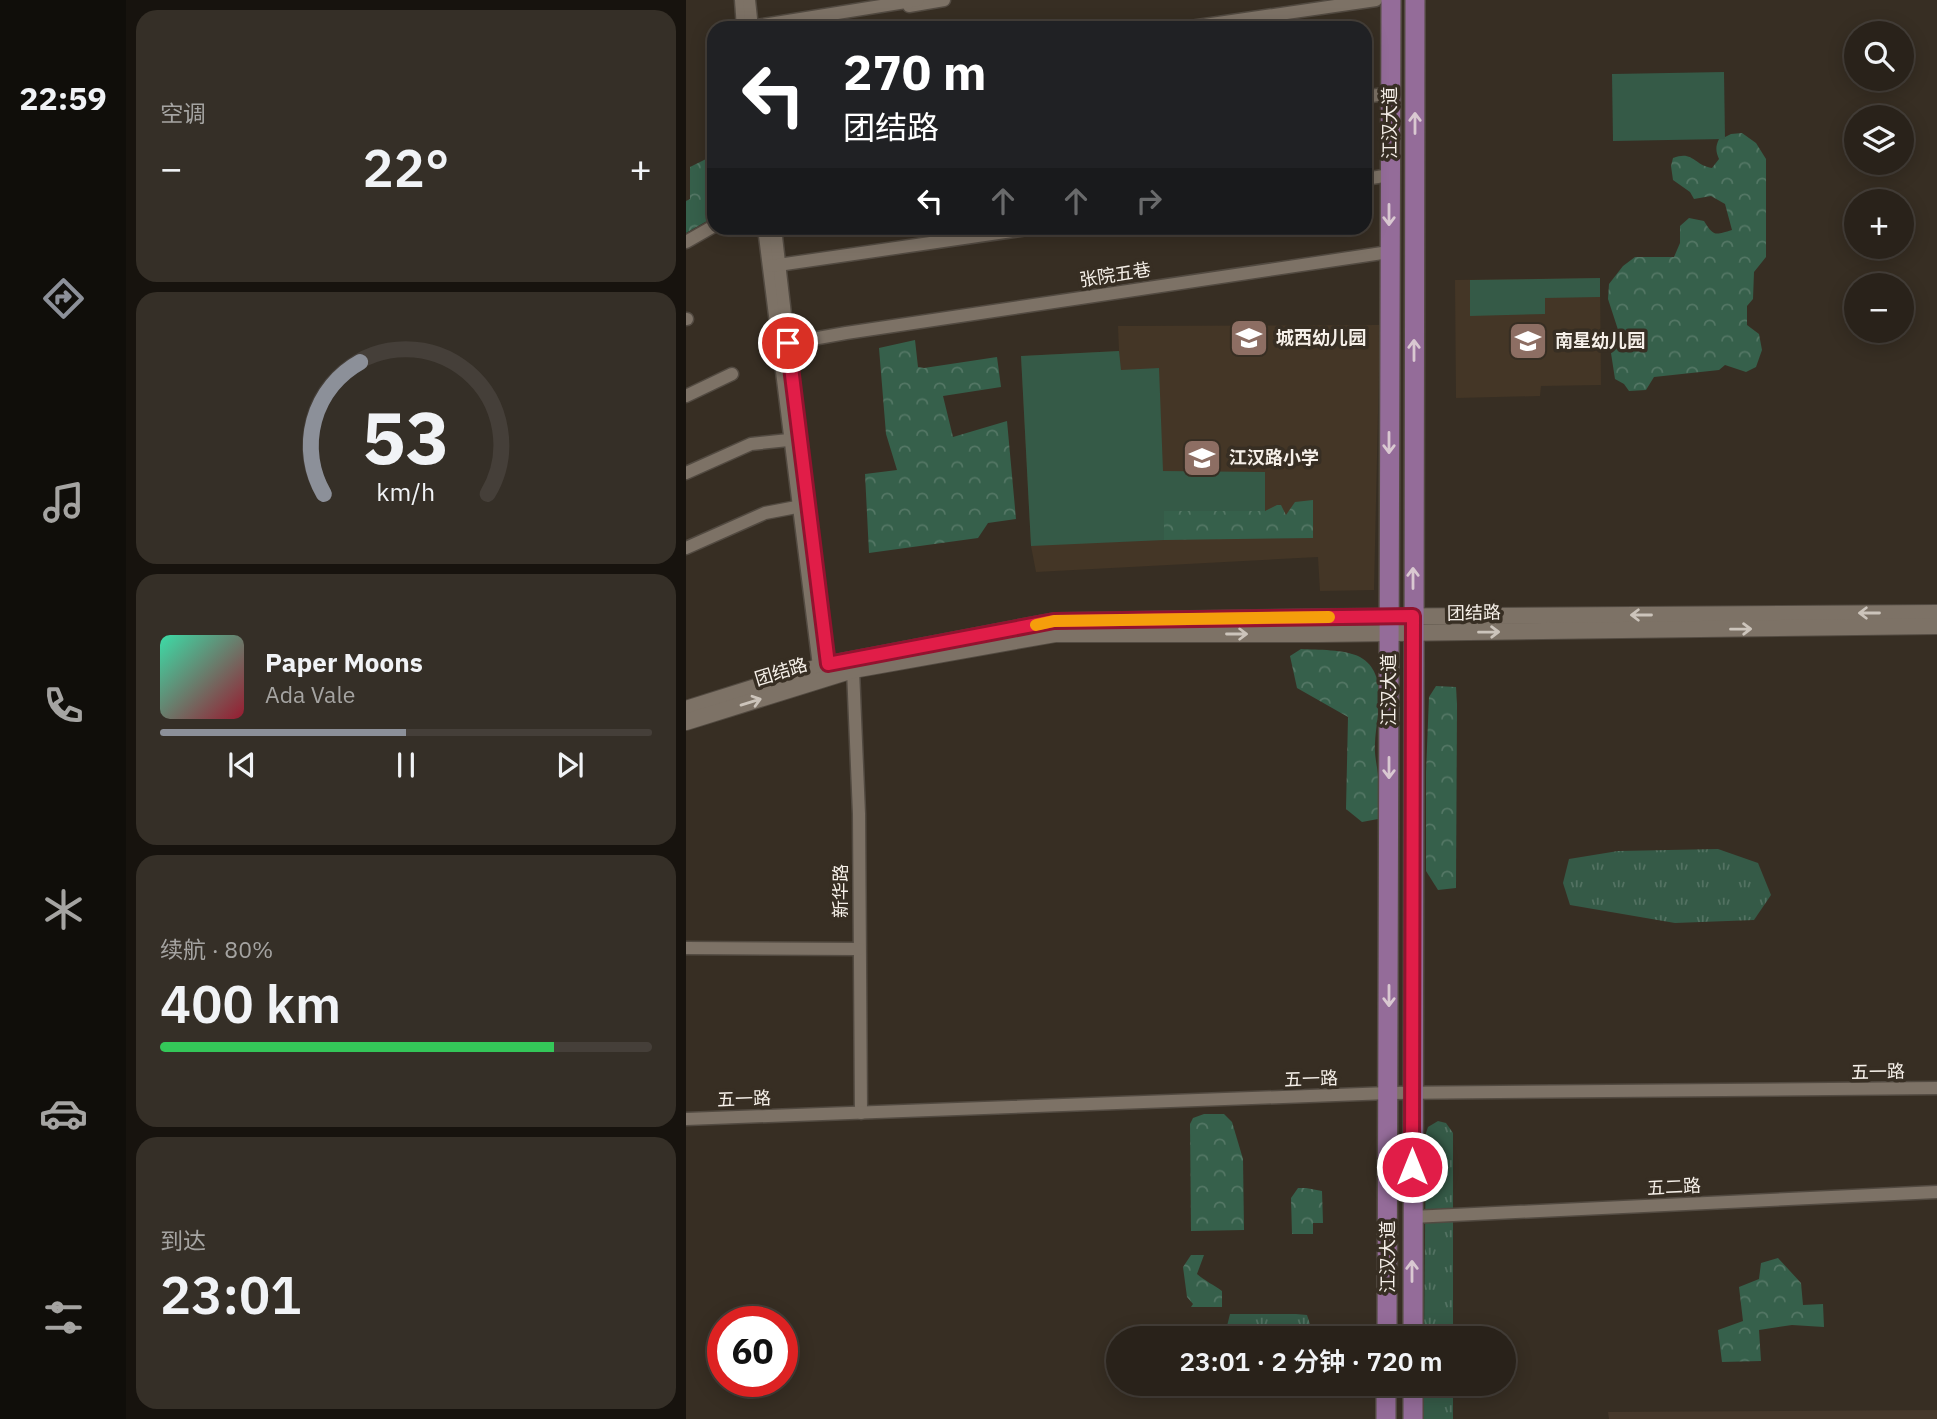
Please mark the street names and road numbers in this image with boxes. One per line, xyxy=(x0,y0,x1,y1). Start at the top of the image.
street label: 江汉大道 xyxy=(1378,87,1401,159)
street label: 张院五巷 xyxy=(1078,258,1152,291)
street label: 团结路 xyxy=(1447,601,1501,624)
street label: 团结路 xyxy=(752,653,810,690)
street label: 江汉大道 xyxy=(1377,654,1400,726)
street label: 新华路 xyxy=(829,864,852,918)
street label: 五一路 xyxy=(1851,1060,1905,1083)
street label: 五一路 xyxy=(1284,1066,1338,1091)
street label: 五一路 xyxy=(717,1086,771,1111)
street label: 五二路 xyxy=(1646,1174,1702,1199)
street label: 江汉大道 xyxy=(1376,1221,1399,1293)

